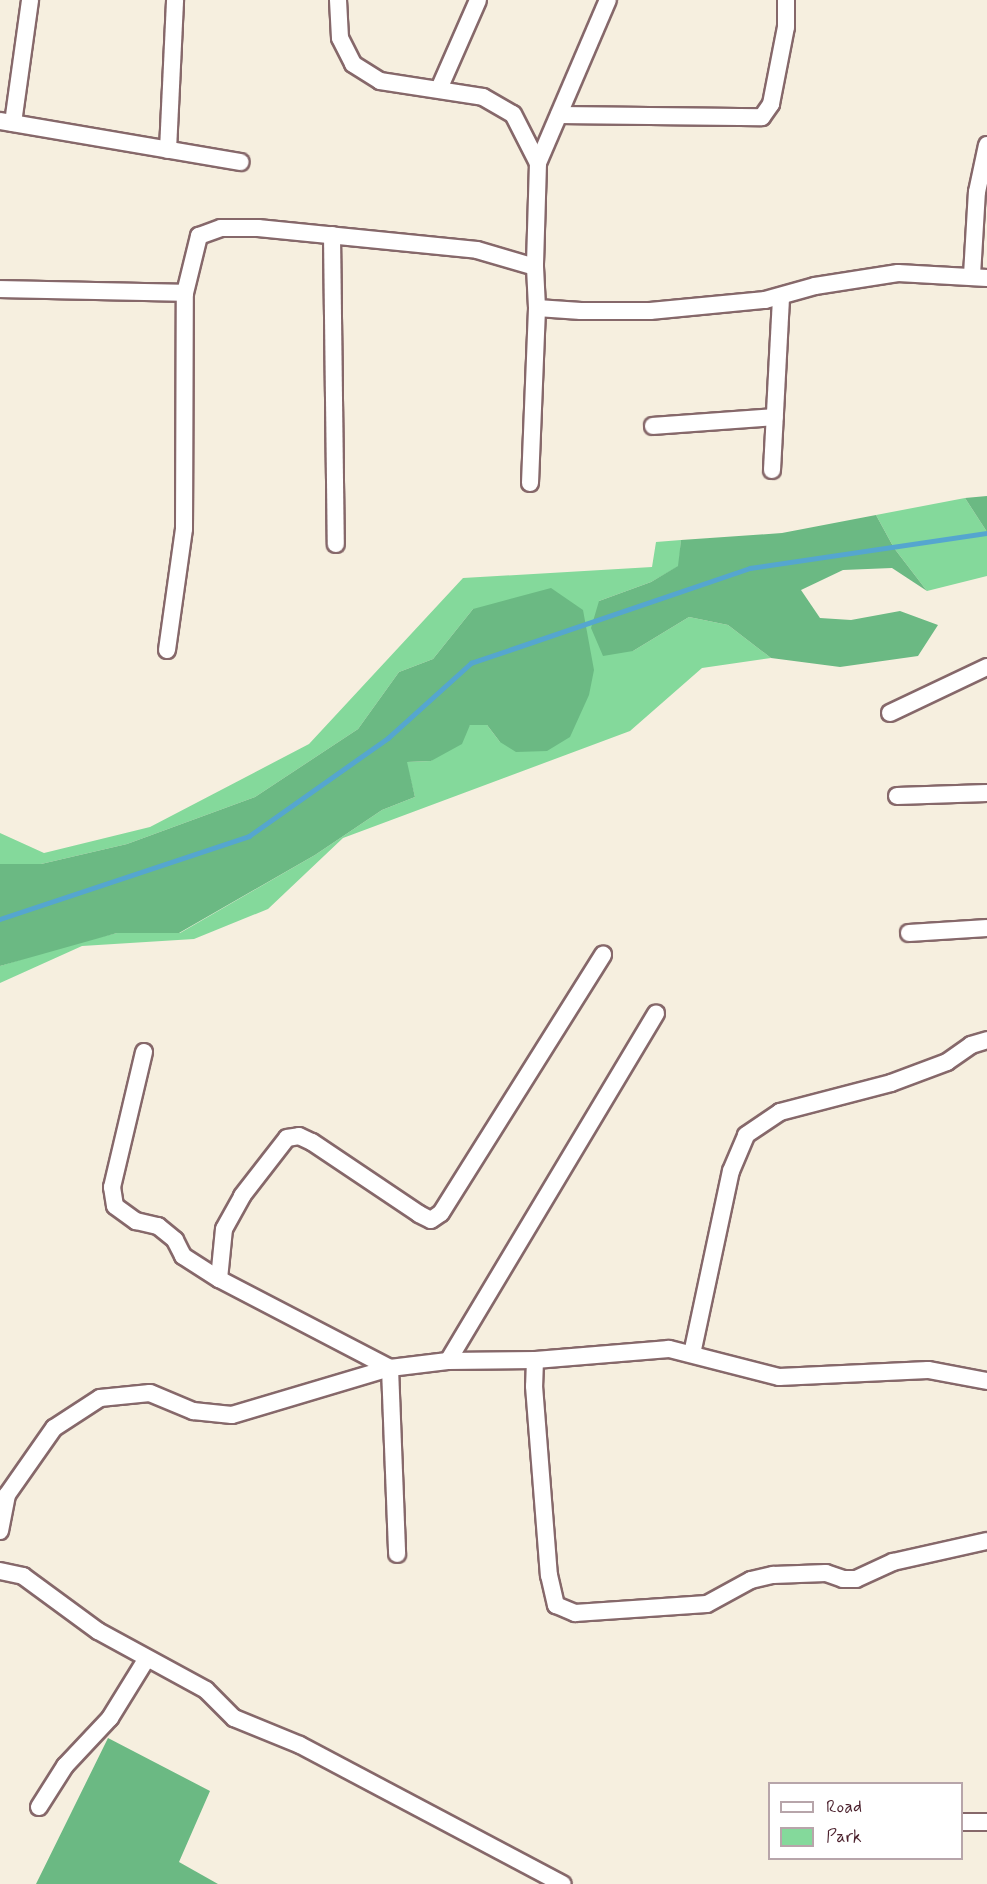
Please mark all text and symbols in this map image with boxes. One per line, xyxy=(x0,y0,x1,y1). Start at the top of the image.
legend xyxy=(768,1782,963,1860)
text: Road xyxy=(826,1795,862,1819)
text: Park xyxy=(826,1825,862,1849)

